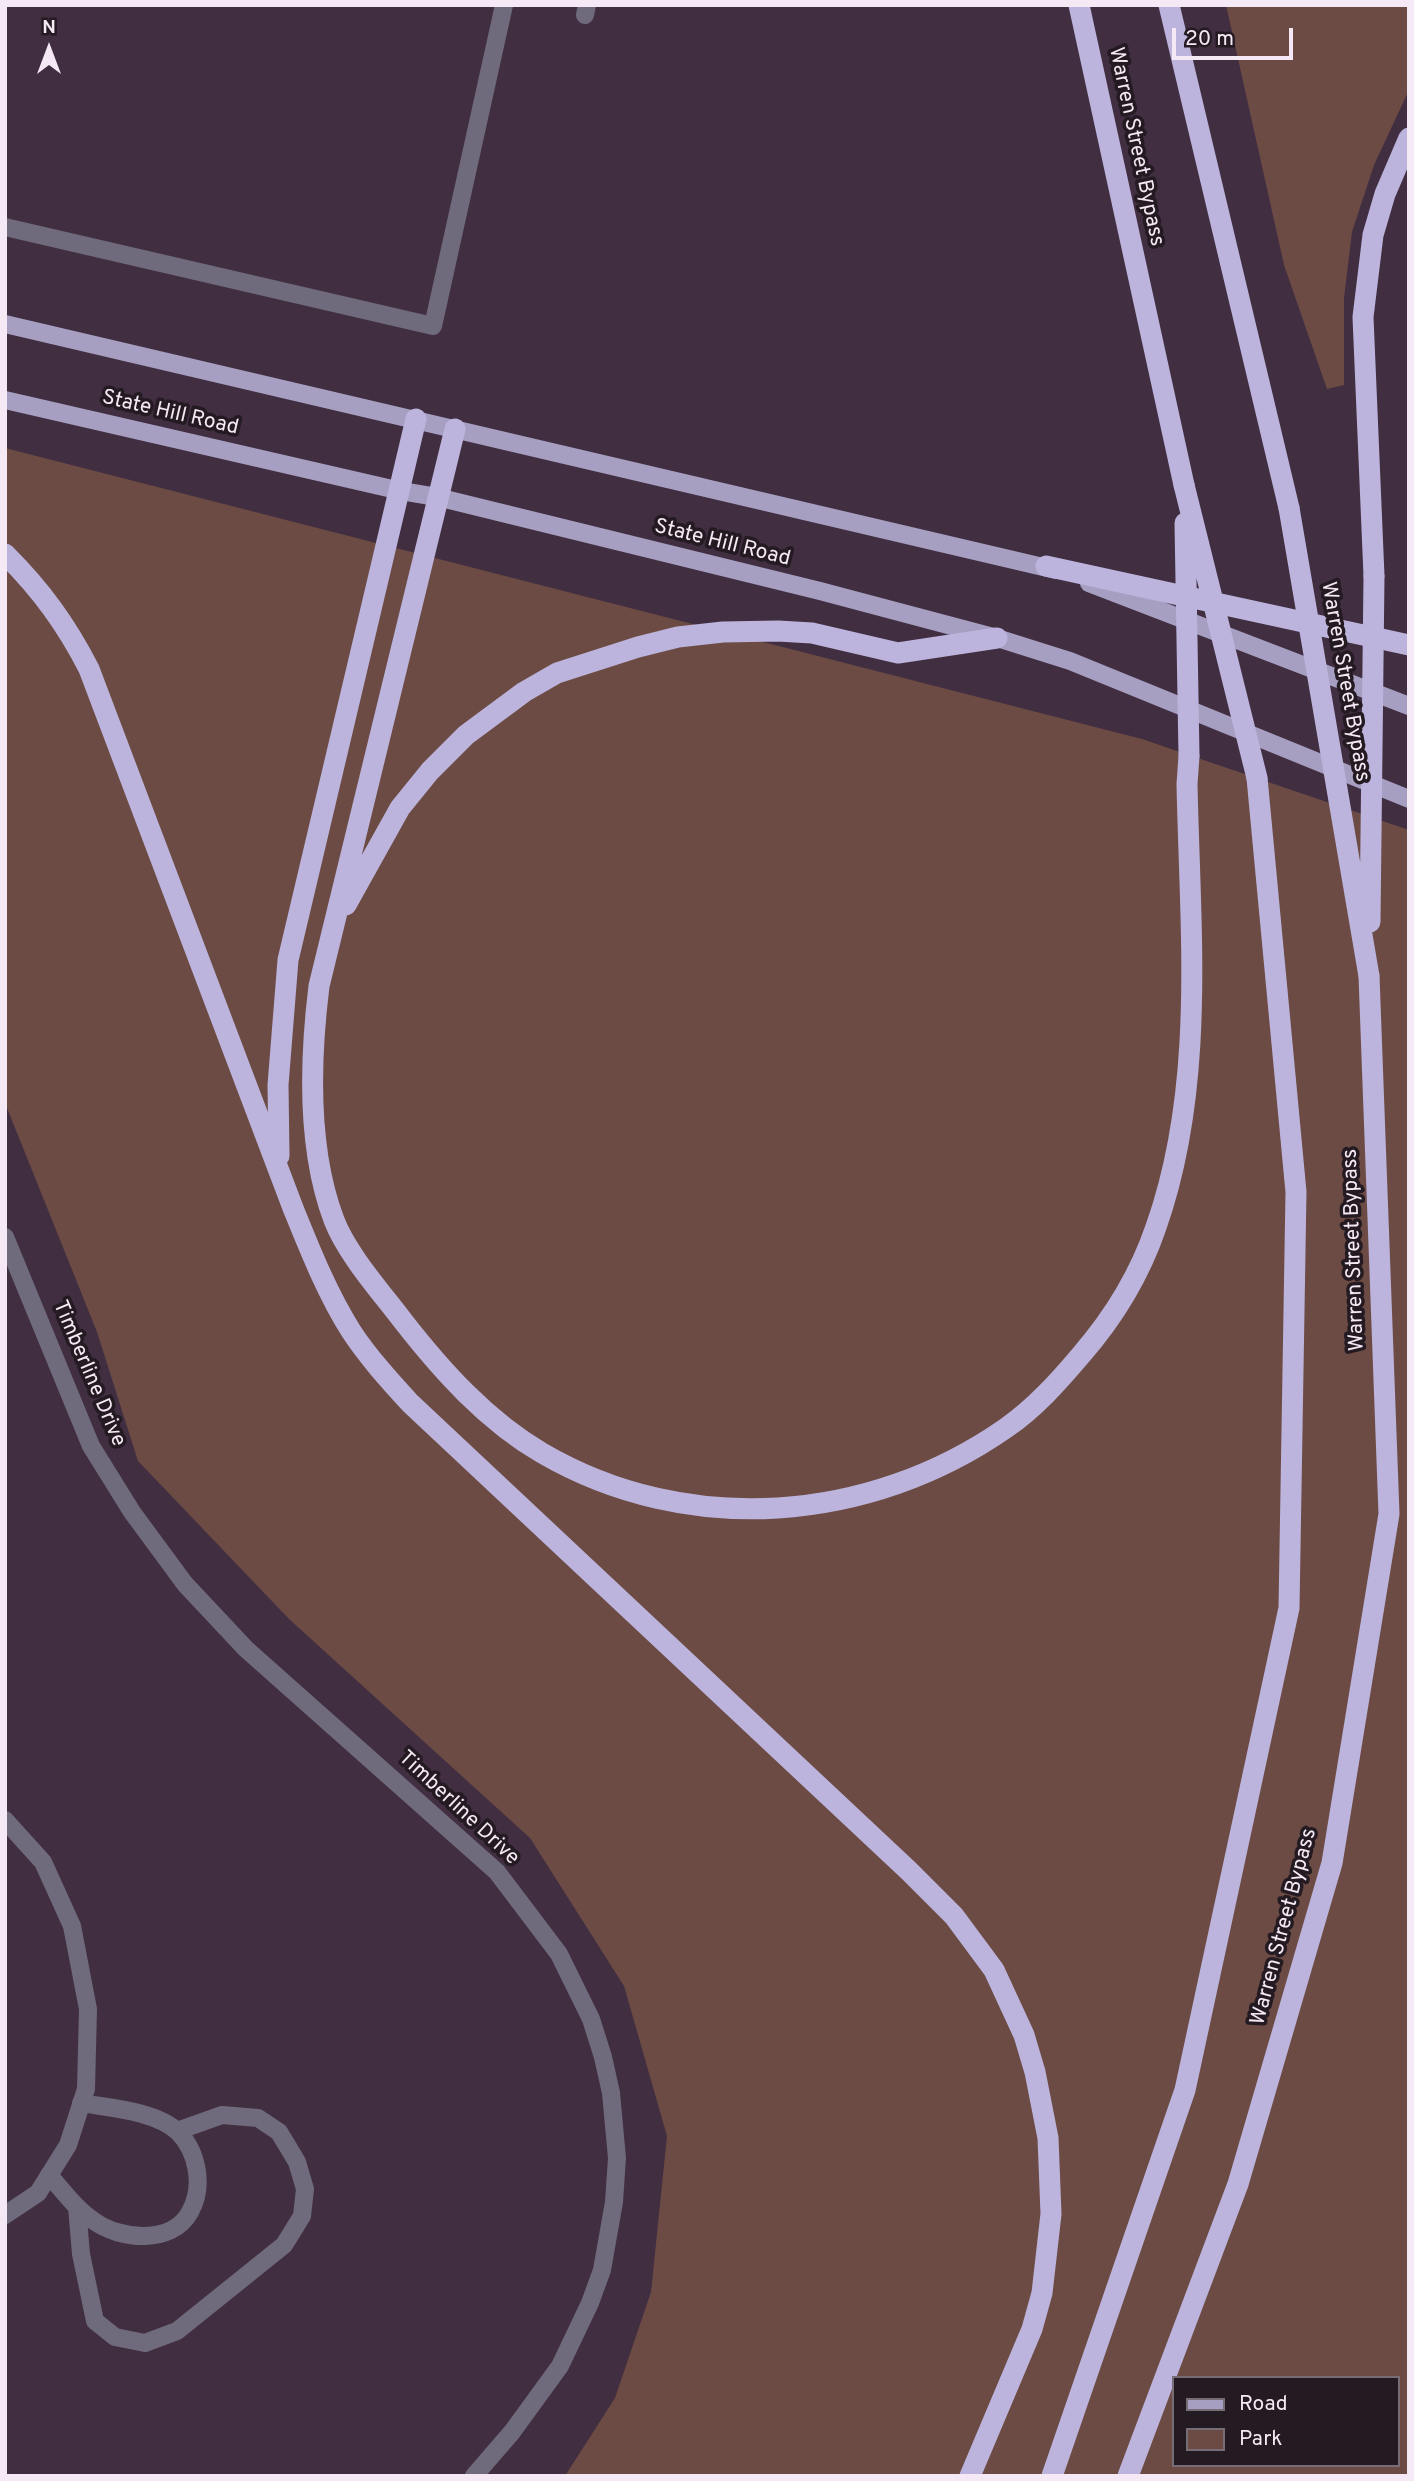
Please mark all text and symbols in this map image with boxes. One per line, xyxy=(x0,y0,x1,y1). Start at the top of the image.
north arrow xyxy=(14,14,84,84)
scale bar xyxy=(1176,14,1297,58)
text: N xyxy=(42,16,56,40)
text: 20 m xyxy=(1185,26,1234,53)
street label: Warren Street Bypass xyxy=(1102,45,1168,249)
street label: State Hill Road xyxy=(99,386,241,442)
street label: State Hill Road xyxy=(651,515,793,573)
street label: Warren Street Bypass xyxy=(1314,580,1374,784)
street label: Warren Street Bypass xyxy=(1339,1148,1371,1352)
street label: Timberline Drive xyxy=(46,1297,130,1451)
street label: Timberline Drive xyxy=(392,1747,524,1871)
street label: Warren Street Bypass xyxy=(1247,1826,1323,2028)
legend xyxy=(1172,2376,1400,2467)
text: Road xyxy=(1239,2391,1288,2418)
text: Park xyxy=(1239,2426,1282,2453)

